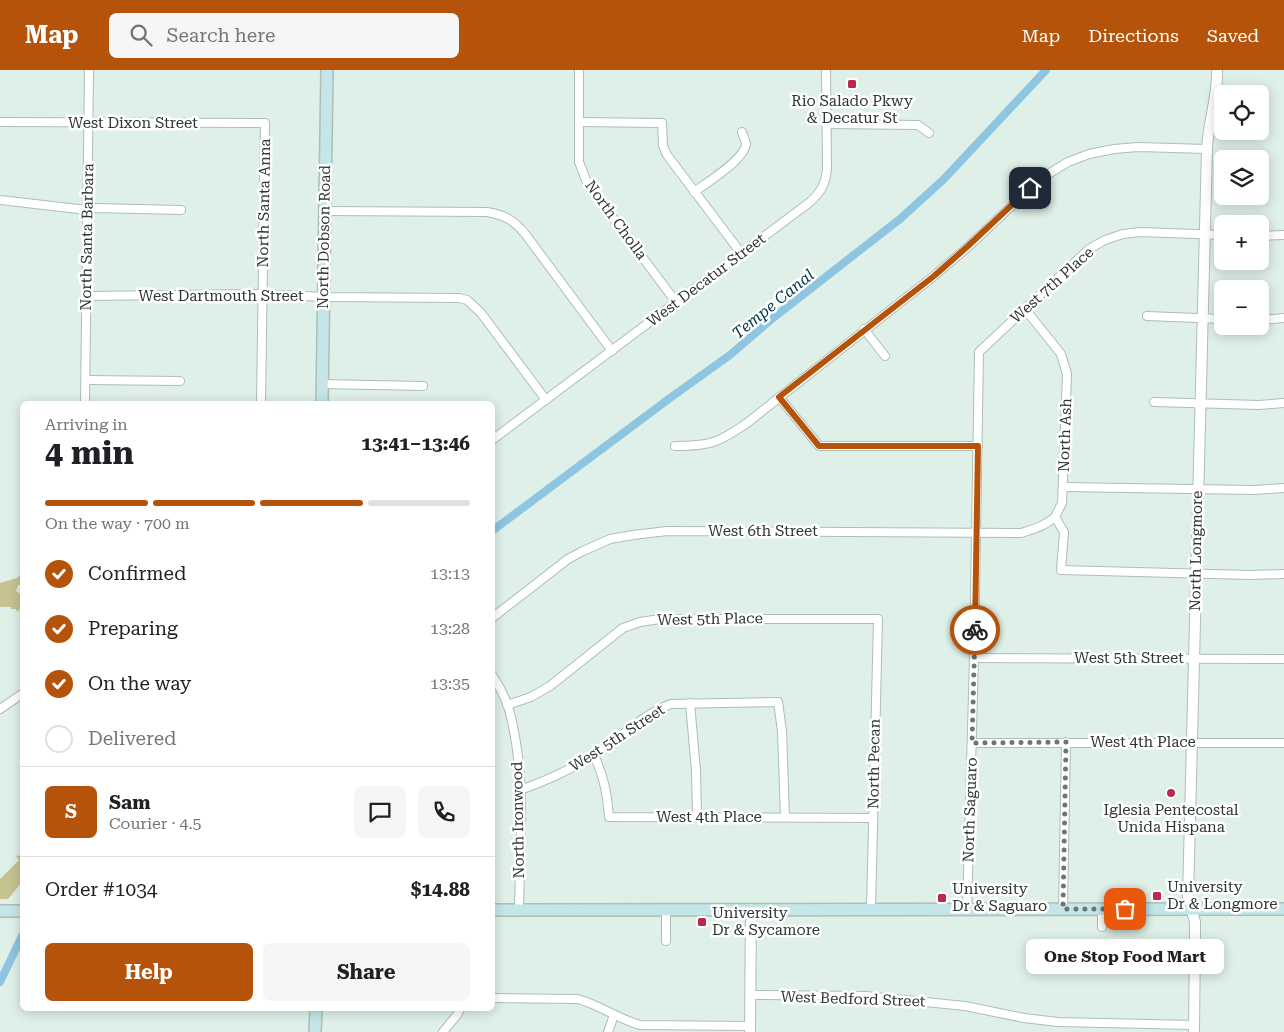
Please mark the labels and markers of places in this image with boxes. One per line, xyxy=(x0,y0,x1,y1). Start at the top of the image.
marker: Rio Salado Pkwy & Decatur St xyxy=(846,78,858,90)
place label: Rio Salado Pkwy & Decatur St xyxy=(791,92,913,127)
pin xyxy=(1009,167,1051,209)
marker: Iglesia Pentecostal Unida Hispana xyxy=(1165,787,1177,799)
place label: Iglesia Pentecostal Unida Hispana xyxy=(1104,801,1239,836)
place label: University Dr & Longmore xyxy=(1167,878,1277,913)
place label: University Dr & Saguaro xyxy=(952,880,1047,915)
pin xyxy=(1104,888,1146,930)
marker: University Dr & Longmore xyxy=(1151,890,1163,902)
marker: University Dr & Saguaro xyxy=(936,892,948,904)
place label: University Dr & Sycamore xyxy=(712,904,820,939)
marker: University Dr & Sycamore xyxy=(696,916,708,928)
callout: One Stop Food Mart xyxy=(1026,939,1224,974)

